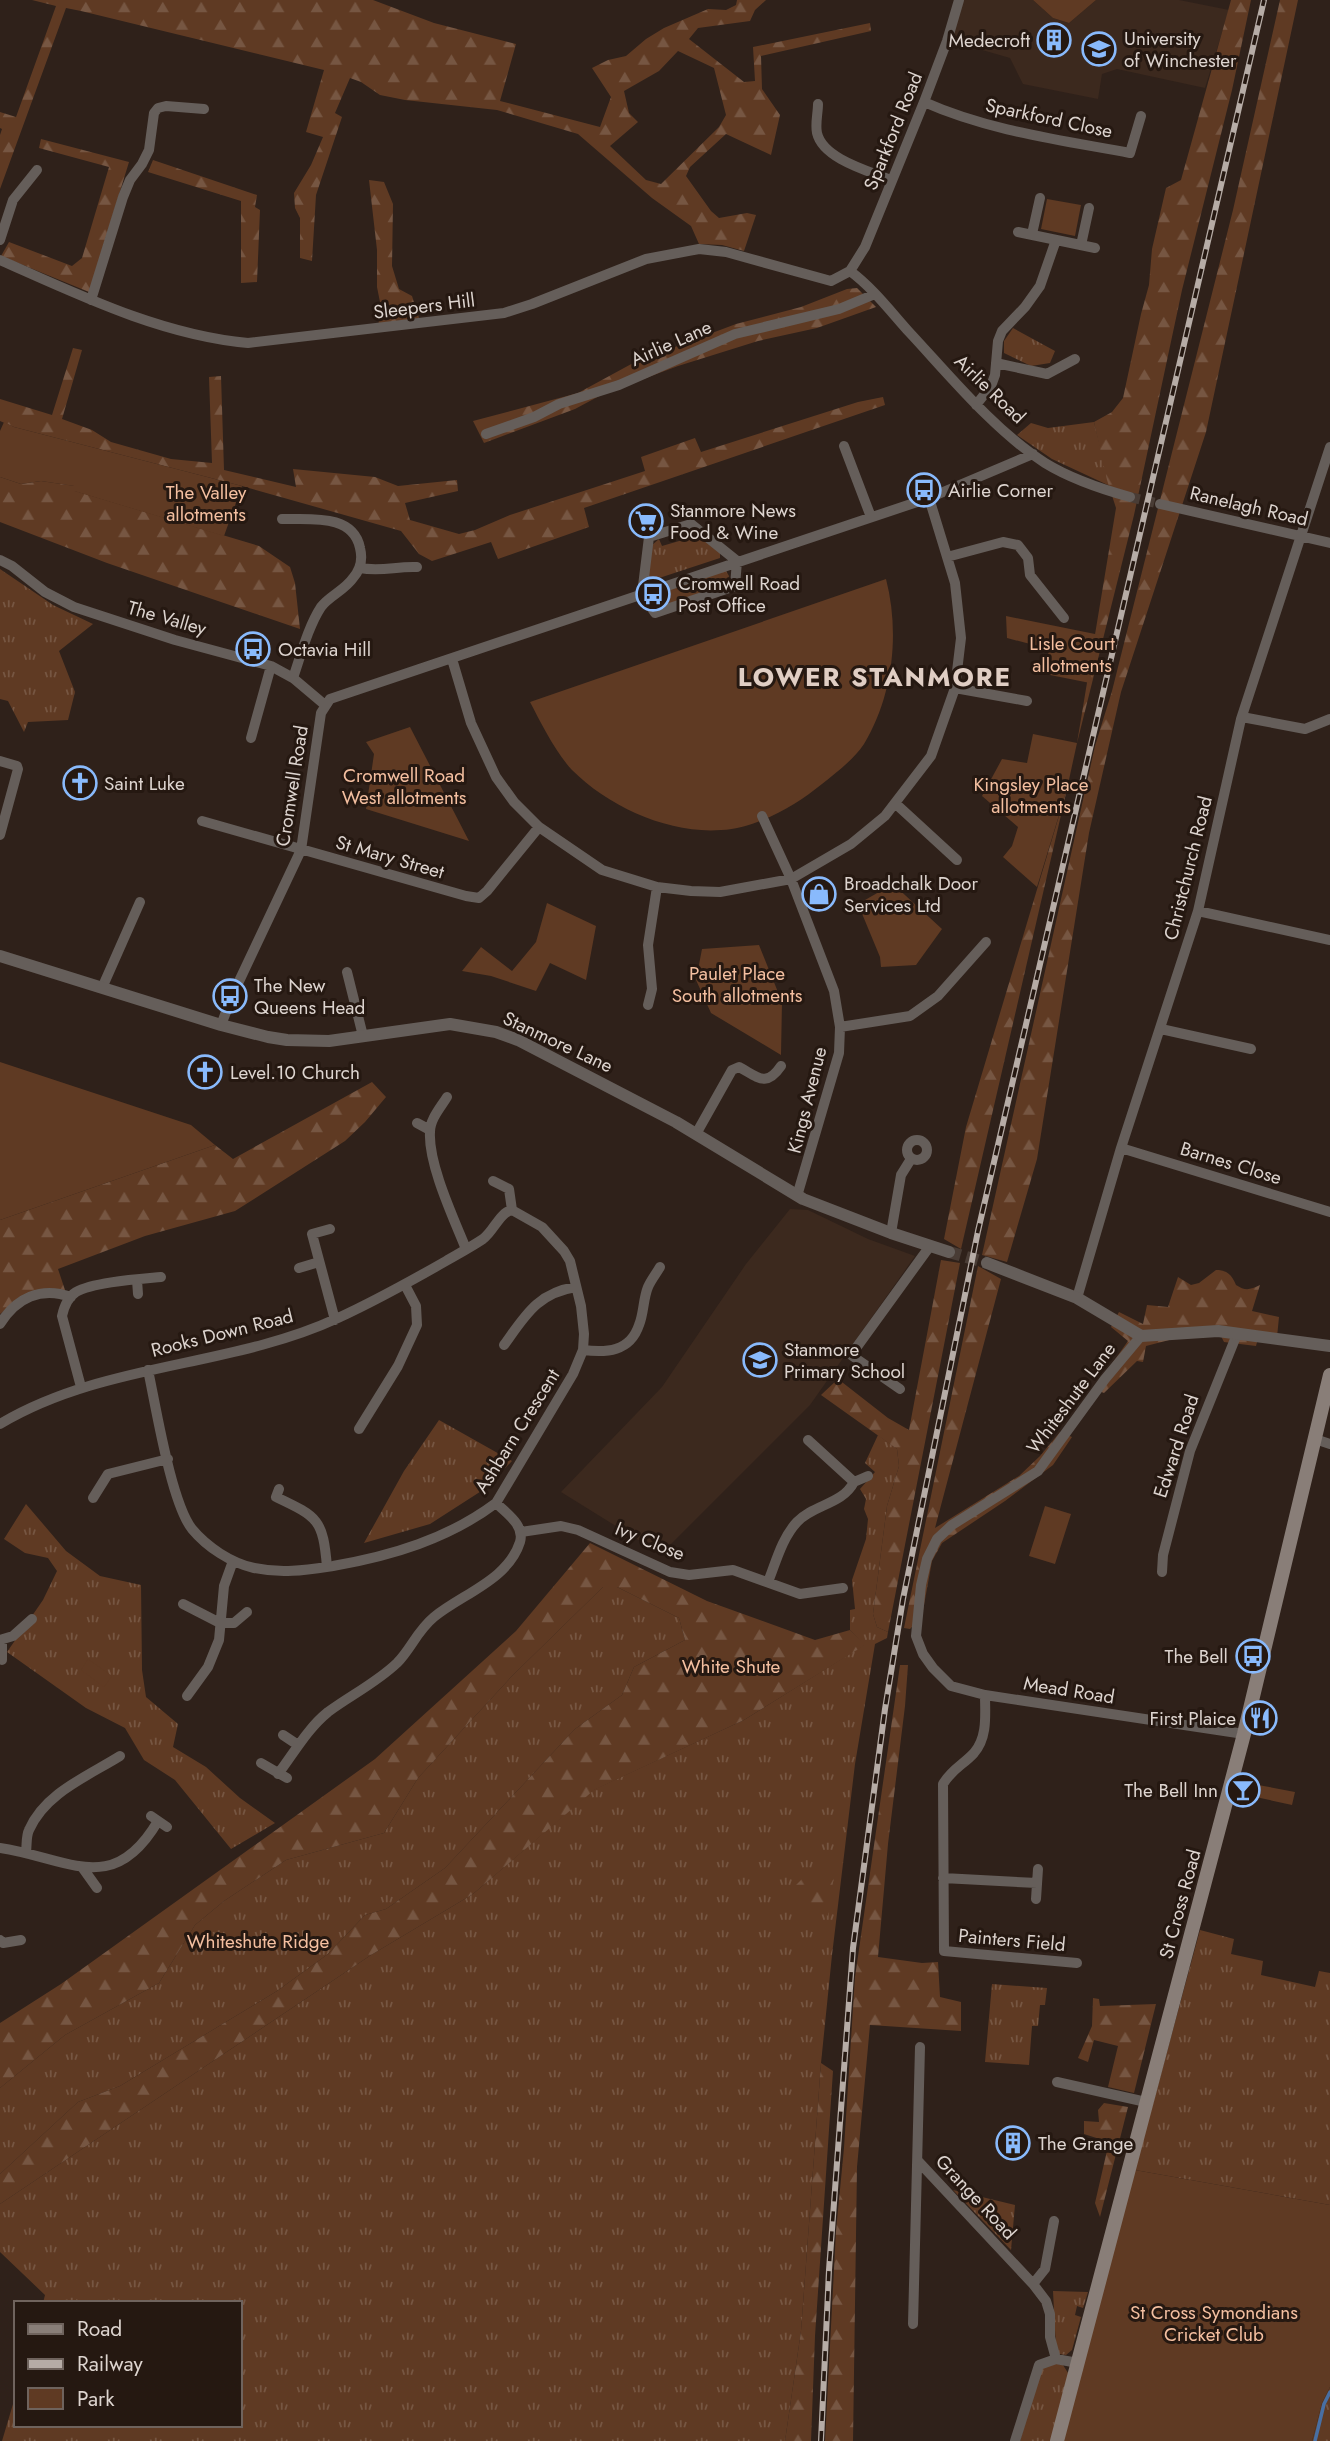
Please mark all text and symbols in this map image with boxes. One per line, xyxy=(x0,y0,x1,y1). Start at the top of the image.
building icon: Medecroft xyxy=(1035,21,1073,59)
place label: University of Winchester xyxy=(1124,25,1237,74)
place label: Medecroft xyxy=(949,27,1030,54)
school or university icon: University of Winchester xyxy=(1080,30,1118,68)
street label: Sparkford Road xyxy=(857,68,929,194)
street label: Sparkford Close xyxy=(983,91,1115,145)
street label: Sleepers Hill xyxy=(372,286,476,326)
street label: Airlie Lane xyxy=(626,313,716,373)
street label: Airlie Road xyxy=(948,348,1032,430)
bus stop icon: Airlie Corner xyxy=(905,471,943,509)
place label: Airlie Corner xyxy=(948,477,1053,504)
park label: The Valley allotments xyxy=(166,479,247,528)
street label: Ranelagh Road xyxy=(1187,479,1311,533)
place label: Stanmore News Food & Wine xyxy=(670,497,796,546)
supermarket icon: Stanmore News Food & Wine xyxy=(627,502,665,540)
place label: Cromwell Road Post Office xyxy=(678,570,800,619)
bus stop icon: Cromwell Road Post Office xyxy=(634,575,672,613)
street label: The Valley xyxy=(124,594,210,642)
bus stop icon: Octavia Hill xyxy=(234,630,272,668)
park label: Lisle Court allotments xyxy=(1029,630,1115,679)
place label: Octavia Hill xyxy=(278,636,371,663)
district label: LOWER STANMORE xyxy=(738,658,1012,696)
street label: Cromwell Road xyxy=(269,724,315,848)
park label: Cromwell Road West allotments xyxy=(342,762,467,811)
church icon: Saint Luke xyxy=(61,764,99,802)
place label: Saint Luke xyxy=(104,770,185,797)
park label: Kingsley Place allotments xyxy=(974,771,1089,820)
street label: Christchurch Road xyxy=(1157,793,1219,943)
street label: St Mary Street xyxy=(333,829,448,885)
place label: Broadchalk Door Services Ltd xyxy=(844,870,978,919)
shop icon: Broadchalk Door Services Ltd xyxy=(800,875,838,913)
park label: Paulet Place South allotments xyxy=(672,960,803,1009)
place label: The New Queens Head xyxy=(254,972,365,1021)
bus stop icon: The New Queens Head xyxy=(211,977,249,1015)
street label: Stanmore Lane xyxy=(499,1005,618,1079)
street label: Kings Avenue xyxy=(781,1044,833,1156)
church icon: Level.10 Church xyxy=(186,1053,224,1091)
place label: Level.10 Church xyxy=(230,1059,360,1086)
street label: Barnes Close xyxy=(1177,1135,1285,1191)
street label: Rooks Down Road xyxy=(148,1302,296,1364)
place label: Stanmore Primary School xyxy=(784,1336,905,1385)
street label: Whiteshute Lane xyxy=(1020,1337,1122,1459)
school or university icon: Stanmore Primary School xyxy=(741,1341,779,1379)
street label: Ashbarn Crescent xyxy=(468,1363,566,1499)
street label: Edward Road xyxy=(1147,1391,1205,1501)
street label: Ivy Close xyxy=(611,1515,689,1567)
bus stop icon: The Bell xyxy=(1234,1637,1272,1675)
place label: The Bell xyxy=(1165,1643,1228,1670)
park label: White Shute xyxy=(682,1653,780,1680)
street label: Mead Road xyxy=(1022,1669,1116,1711)
restaurant icon: First Plaice xyxy=(1241,1699,1279,1737)
place label: First Plaice xyxy=(1149,1705,1236,1732)
bar icon: The Bell Inn xyxy=(1224,1771,1262,1809)
place label: The Bell Inn xyxy=(1124,1777,1218,1804)
street label: St Cross Road xyxy=(1152,1846,1208,1962)
street label: Painters Field xyxy=(957,1922,1067,1958)
park label: Whiteshute Ridge xyxy=(187,1928,330,1955)
building icon: The Grange xyxy=(994,2124,1032,2162)
place label: The Grange xyxy=(1038,2130,1133,2157)
street label: Grange Road xyxy=(929,2148,1023,2246)
park label: St Cross Symondians Cricket Club xyxy=(1130,2299,1298,2348)
legend xyxy=(14,2301,242,2427)
text: Road xyxy=(77,2314,122,2344)
text: Railway xyxy=(77,2349,143,2379)
text: Park xyxy=(77,2384,115,2414)

